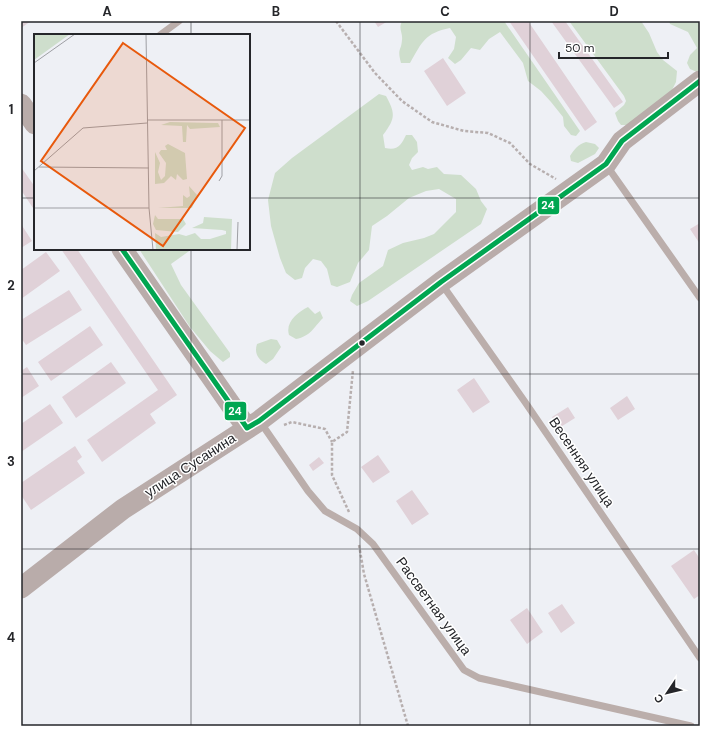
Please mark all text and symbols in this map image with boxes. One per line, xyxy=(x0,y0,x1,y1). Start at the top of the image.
text: A xyxy=(102,3,112,20)
text: B xyxy=(272,3,280,20)
text: C xyxy=(440,3,450,20)
text: D xyxy=(609,3,619,20)
inset map xyxy=(34,34,250,250)
scale bar xyxy=(559,34,668,60)
text: 50 m xyxy=(565,40,594,56)
text: 1 xyxy=(9,101,13,118)
line badge: 24 xyxy=(537,196,560,215)
text: 24 xyxy=(541,198,555,212)
text: 2 xyxy=(7,277,15,294)
unlabelled marker xyxy=(357,338,367,348)
line badge: 24 xyxy=(224,401,247,421)
text: 24 xyxy=(228,404,242,418)
street label: Весенняя улица xyxy=(545,414,619,511)
street label: улица Сусанина xyxy=(141,429,239,501)
text: 3 xyxy=(7,453,15,470)
street label: Рассветная улица xyxy=(392,553,476,659)
text: 4 xyxy=(7,629,15,646)
north arrow xyxy=(647,673,687,713)
text: С xyxy=(651,691,667,706)

